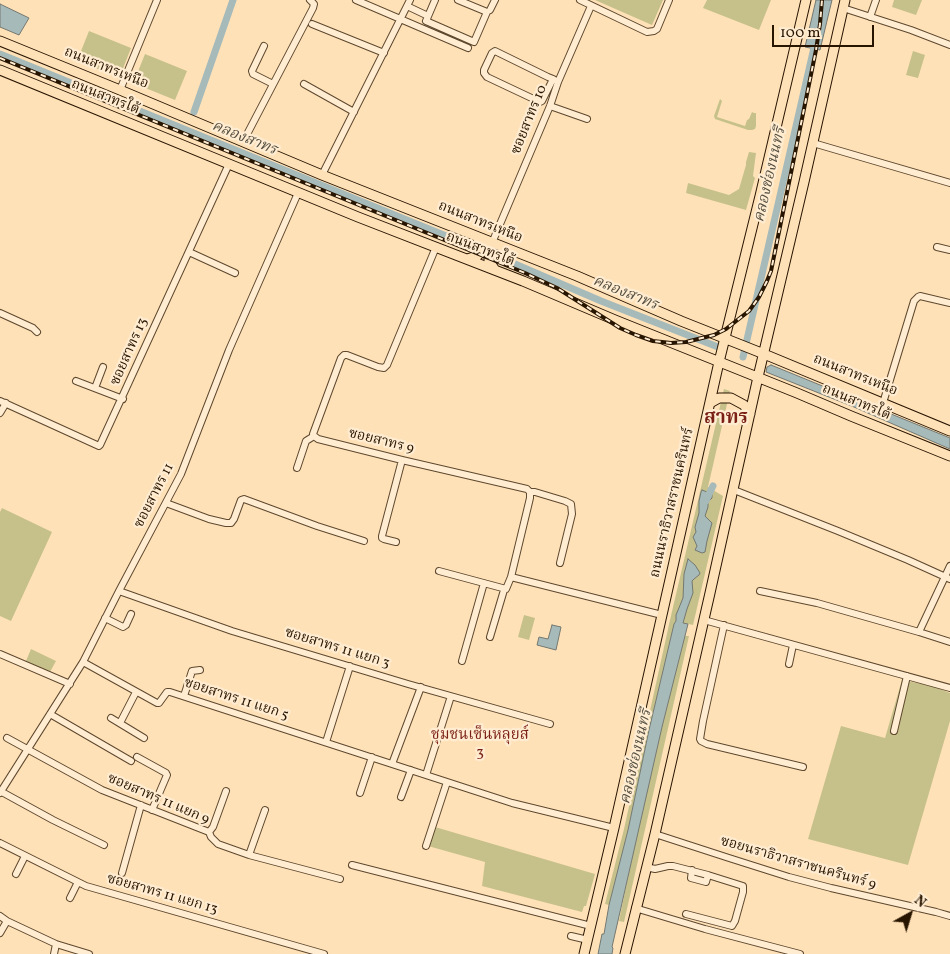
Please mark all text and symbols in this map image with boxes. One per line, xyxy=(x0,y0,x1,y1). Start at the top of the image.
scale bar xyxy=(775,15,878,47)
text: 100 m xyxy=(780,23,820,44)
street label: ถนนสาทรเหนือ xyxy=(61,44,151,94)
street label: ถนนสาทรใต้ xyxy=(68,77,142,119)
street label: ซอยสาทร 10 xyxy=(509,83,551,157)
water label: คลองสาทร xyxy=(209,118,279,160)
water label: คลองช่องนนทรี xyxy=(751,126,791,224)
street label: ถนนสาทรเหนือ xyxy=(435,198,525,248)
street label: ถนนสาทรใต้ xyxy=(443,229,517,271)
water label: คลองสาทร xyxy=(590,273,660,315)
street label: ซอยสาทร 13 xyxy=(108,316,152,388)
street label: ถนนสาทรเหนือ xyxy=(810,351,900,401)
street label: ถนนสาทรใต้ xyxy=(819,381,893,425)
district label: สาทร xyxy=(704,409,748,431)
street label: ซอยสาทร 9 xyxy=(347,426,415,458)
street label: ถนนนราธิวาสราชนครินทร์ xyxy=(648,426,698,580)
street label: ซอยสาทร 11 xyxy=(132,461,178,531)
street label: ซอยสาทร 11 แยก 3 xyxy=(282,625,392,673)
street label: ซอยสาทร 11 แยก 5 xyxy=(182,675,290,725)
water label: คลองช่องนนทรี xyxy=(617,708,657,806)
district label: ชุมชนเซ็นหลุยส์ 3 xyxy=(431,727,529,762)
street label: ซอยสาทร 11 แยก 9 xyxy=(105,771,211,829)
street label: ซอยนราธิวาสราชนครินทร์ 9 xyxy=(718,834,878,894)
street label: ซอยสาทร 11 แยก 13 xyxy=(105,871,219,919)
north arrow xyxy=(885,889,935,939)
text: N xyxy=(910,891,930,913)

